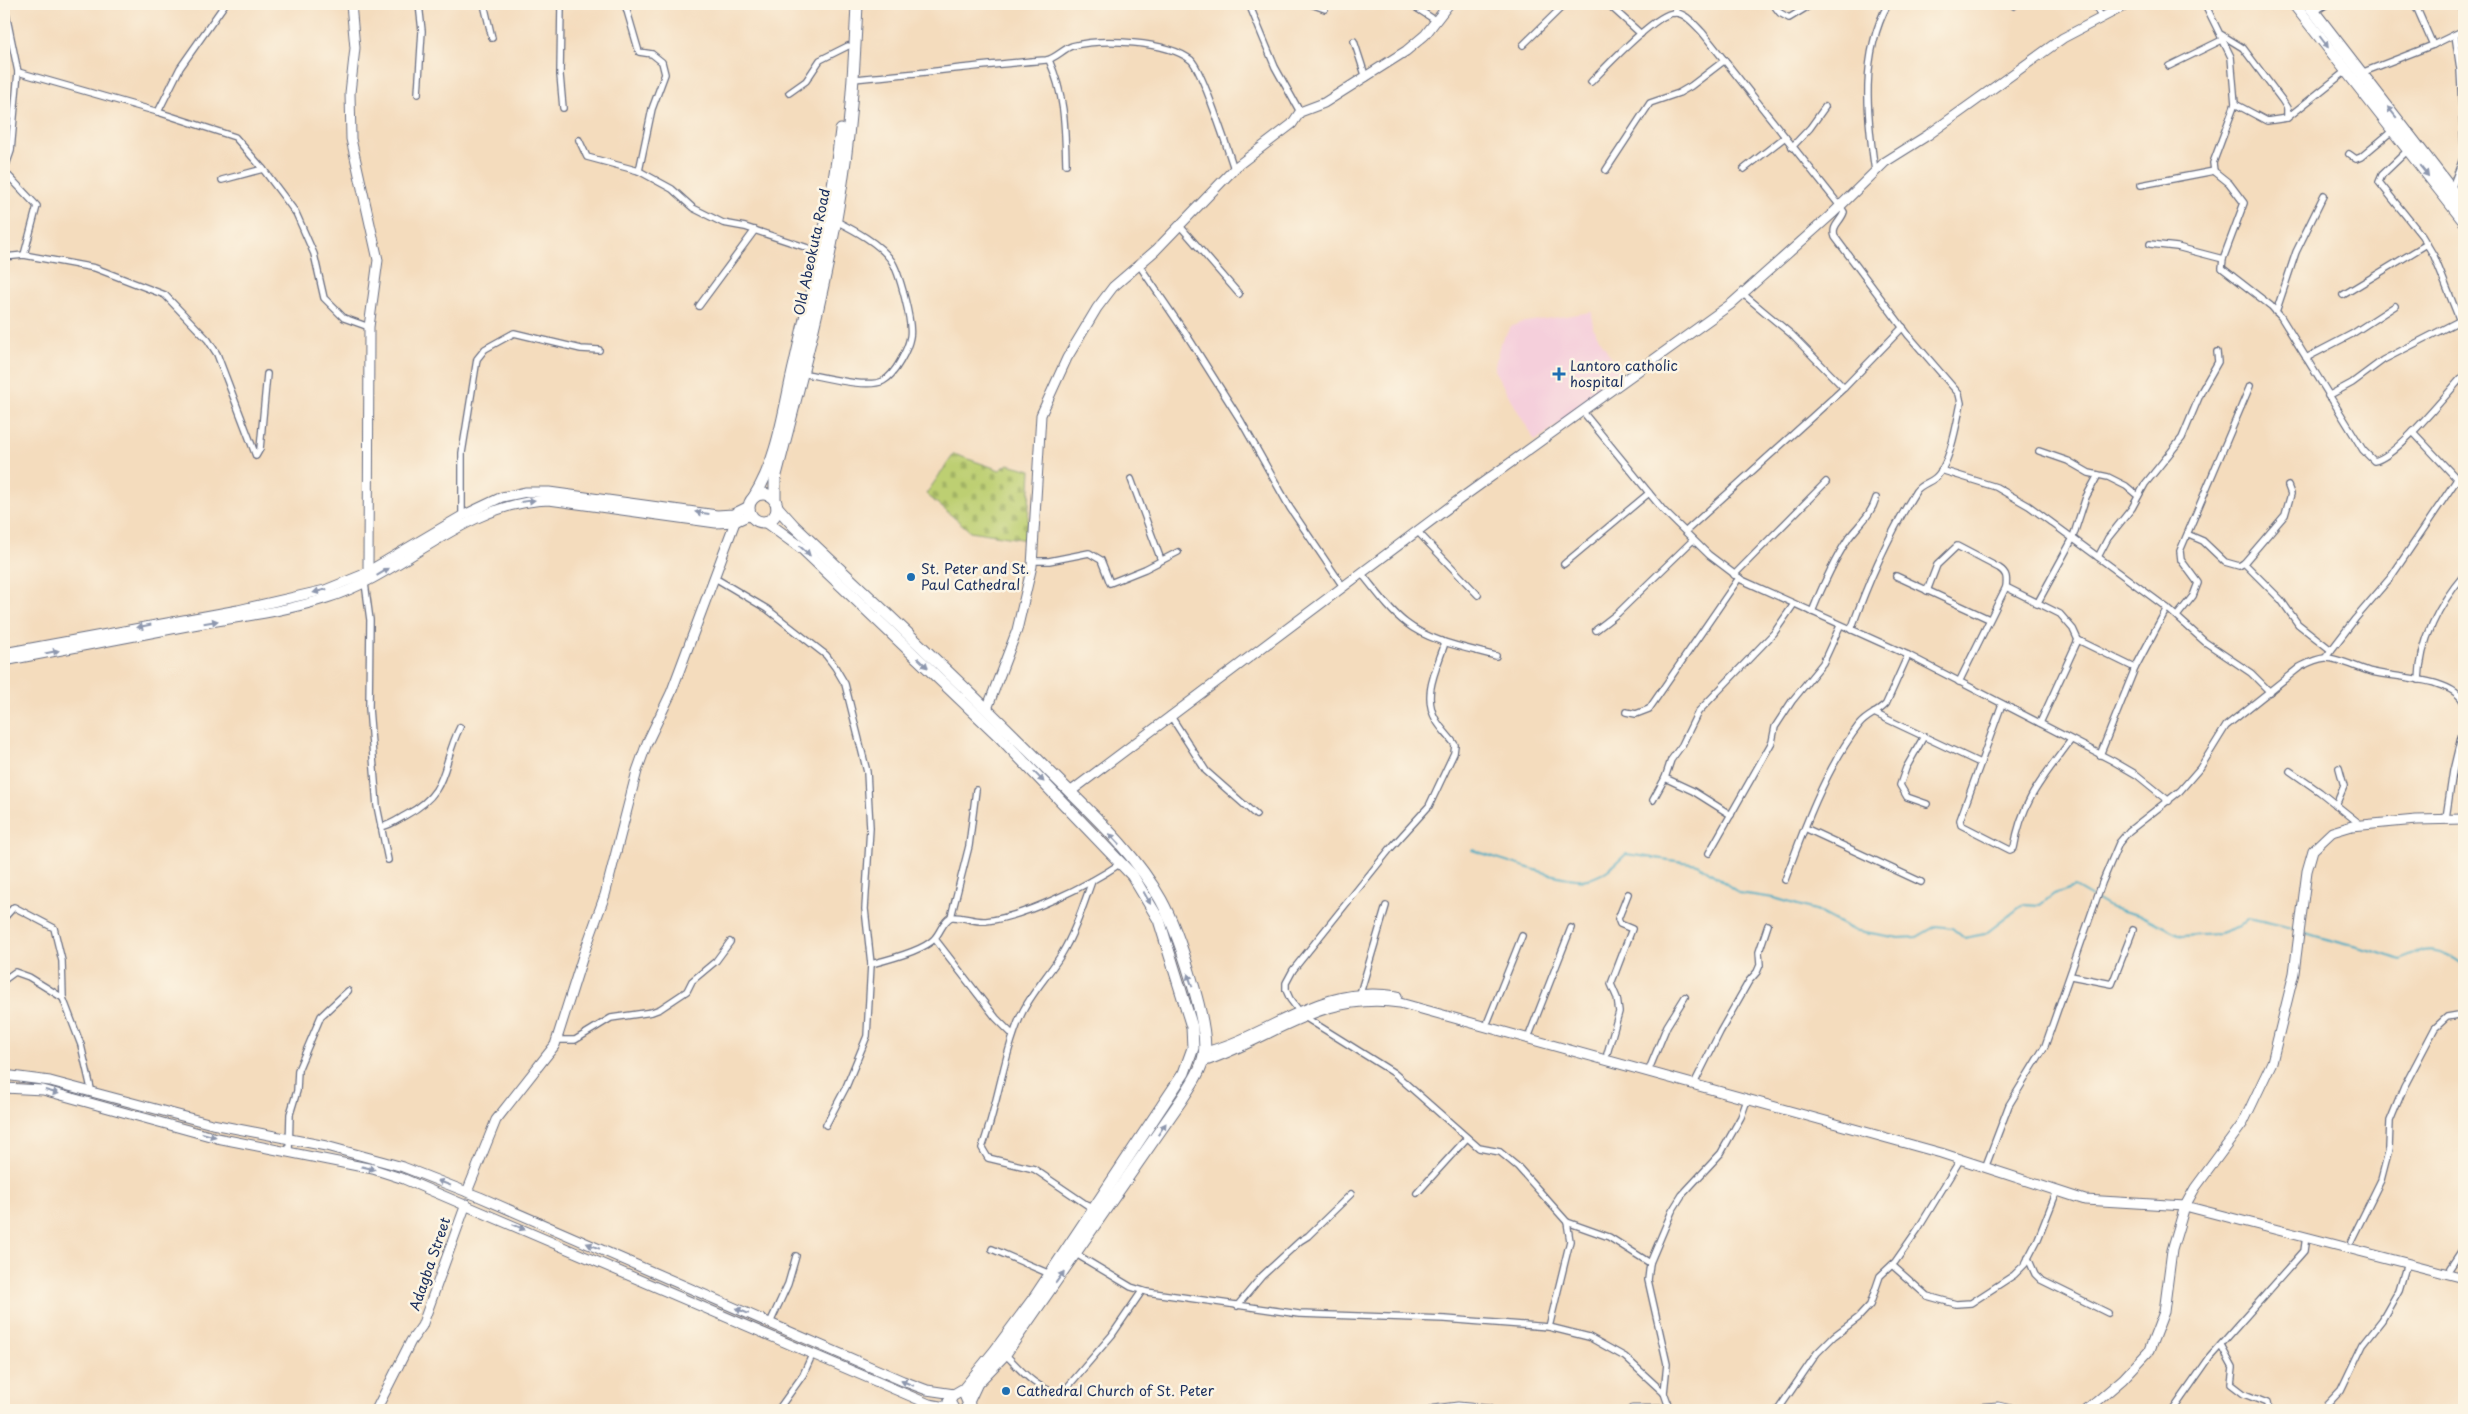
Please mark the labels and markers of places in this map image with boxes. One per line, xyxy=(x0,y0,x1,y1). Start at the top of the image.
place label: Lantoro catholic hospital xyxy=(1570,355,1678,392)
marker: Lantoro catholic hospital xyxy=(1552,367,1566,381)
place label: St. Peter and St. Paul Cathedral xyxy=(921,558,1029,595)
marker: St. Peter and St. Paul Cathedral xyxy=(905,571,917,583)
place label: Cathedral Church of St. Peter xyxy=(1016,1380,1215,1401)
marker: Cathedral Church of St. Peter xyxy=(1000,1385,1012,1397)

